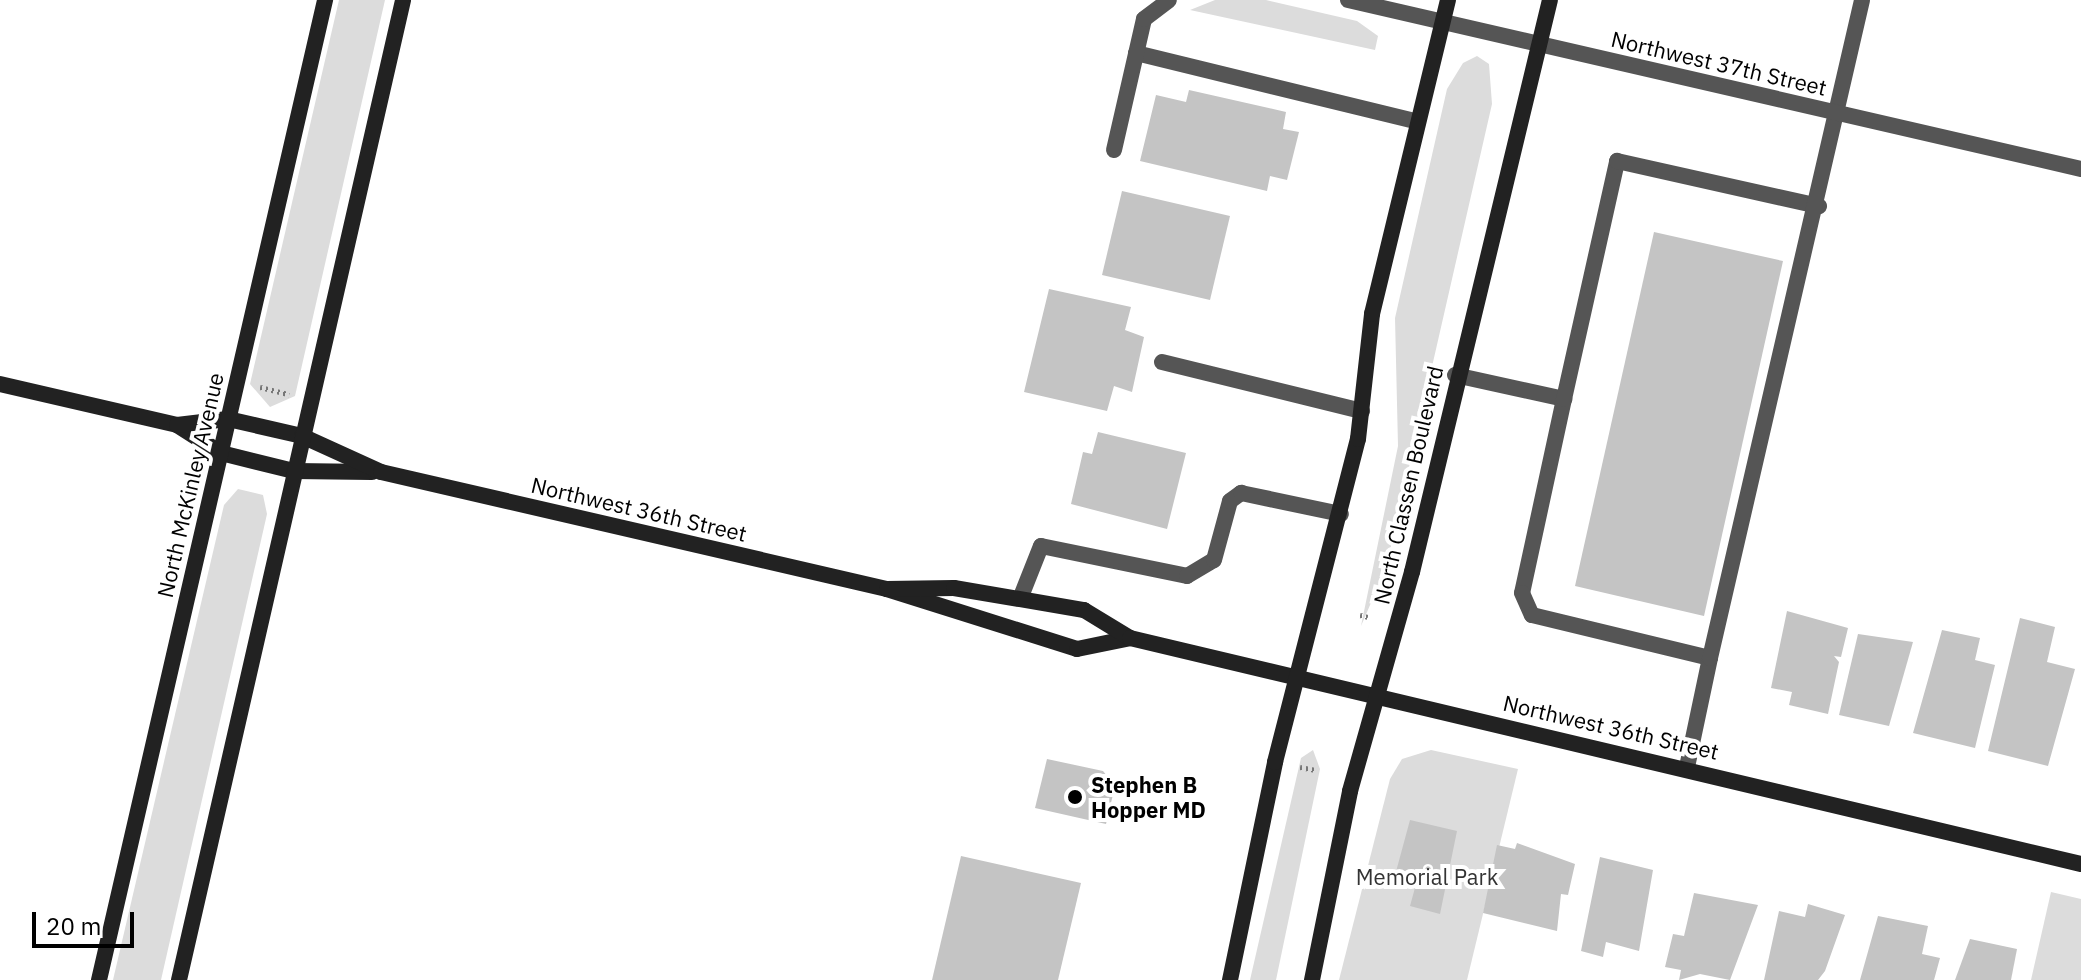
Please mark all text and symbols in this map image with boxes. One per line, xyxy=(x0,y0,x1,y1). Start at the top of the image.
street label: Northwest 37th Street xyxy=(1609,25,1829,101)
street label: North Classen Boulevard xyxy=(1368,363,1448,607)
street label: North McKinley Avenue xyxy=(151,370,229,600)
street label: Northwest 36th Street xyxy=(529,471,749,547)
street label: Northwest 36th Street xyxy=(1501,689,1721,765)
place label: Stephen B Hopper MD xyxy=(1091,771,1206,822)
marker: Stephen B Hopper MD xyxy=(1066,788,1084,806)
park label: Memorial Park xyxy=(1356,864,1498,890)
scale bar xyxy=(36,896,138,946)
text: 20 m xyxy=(46,910,101,942)

